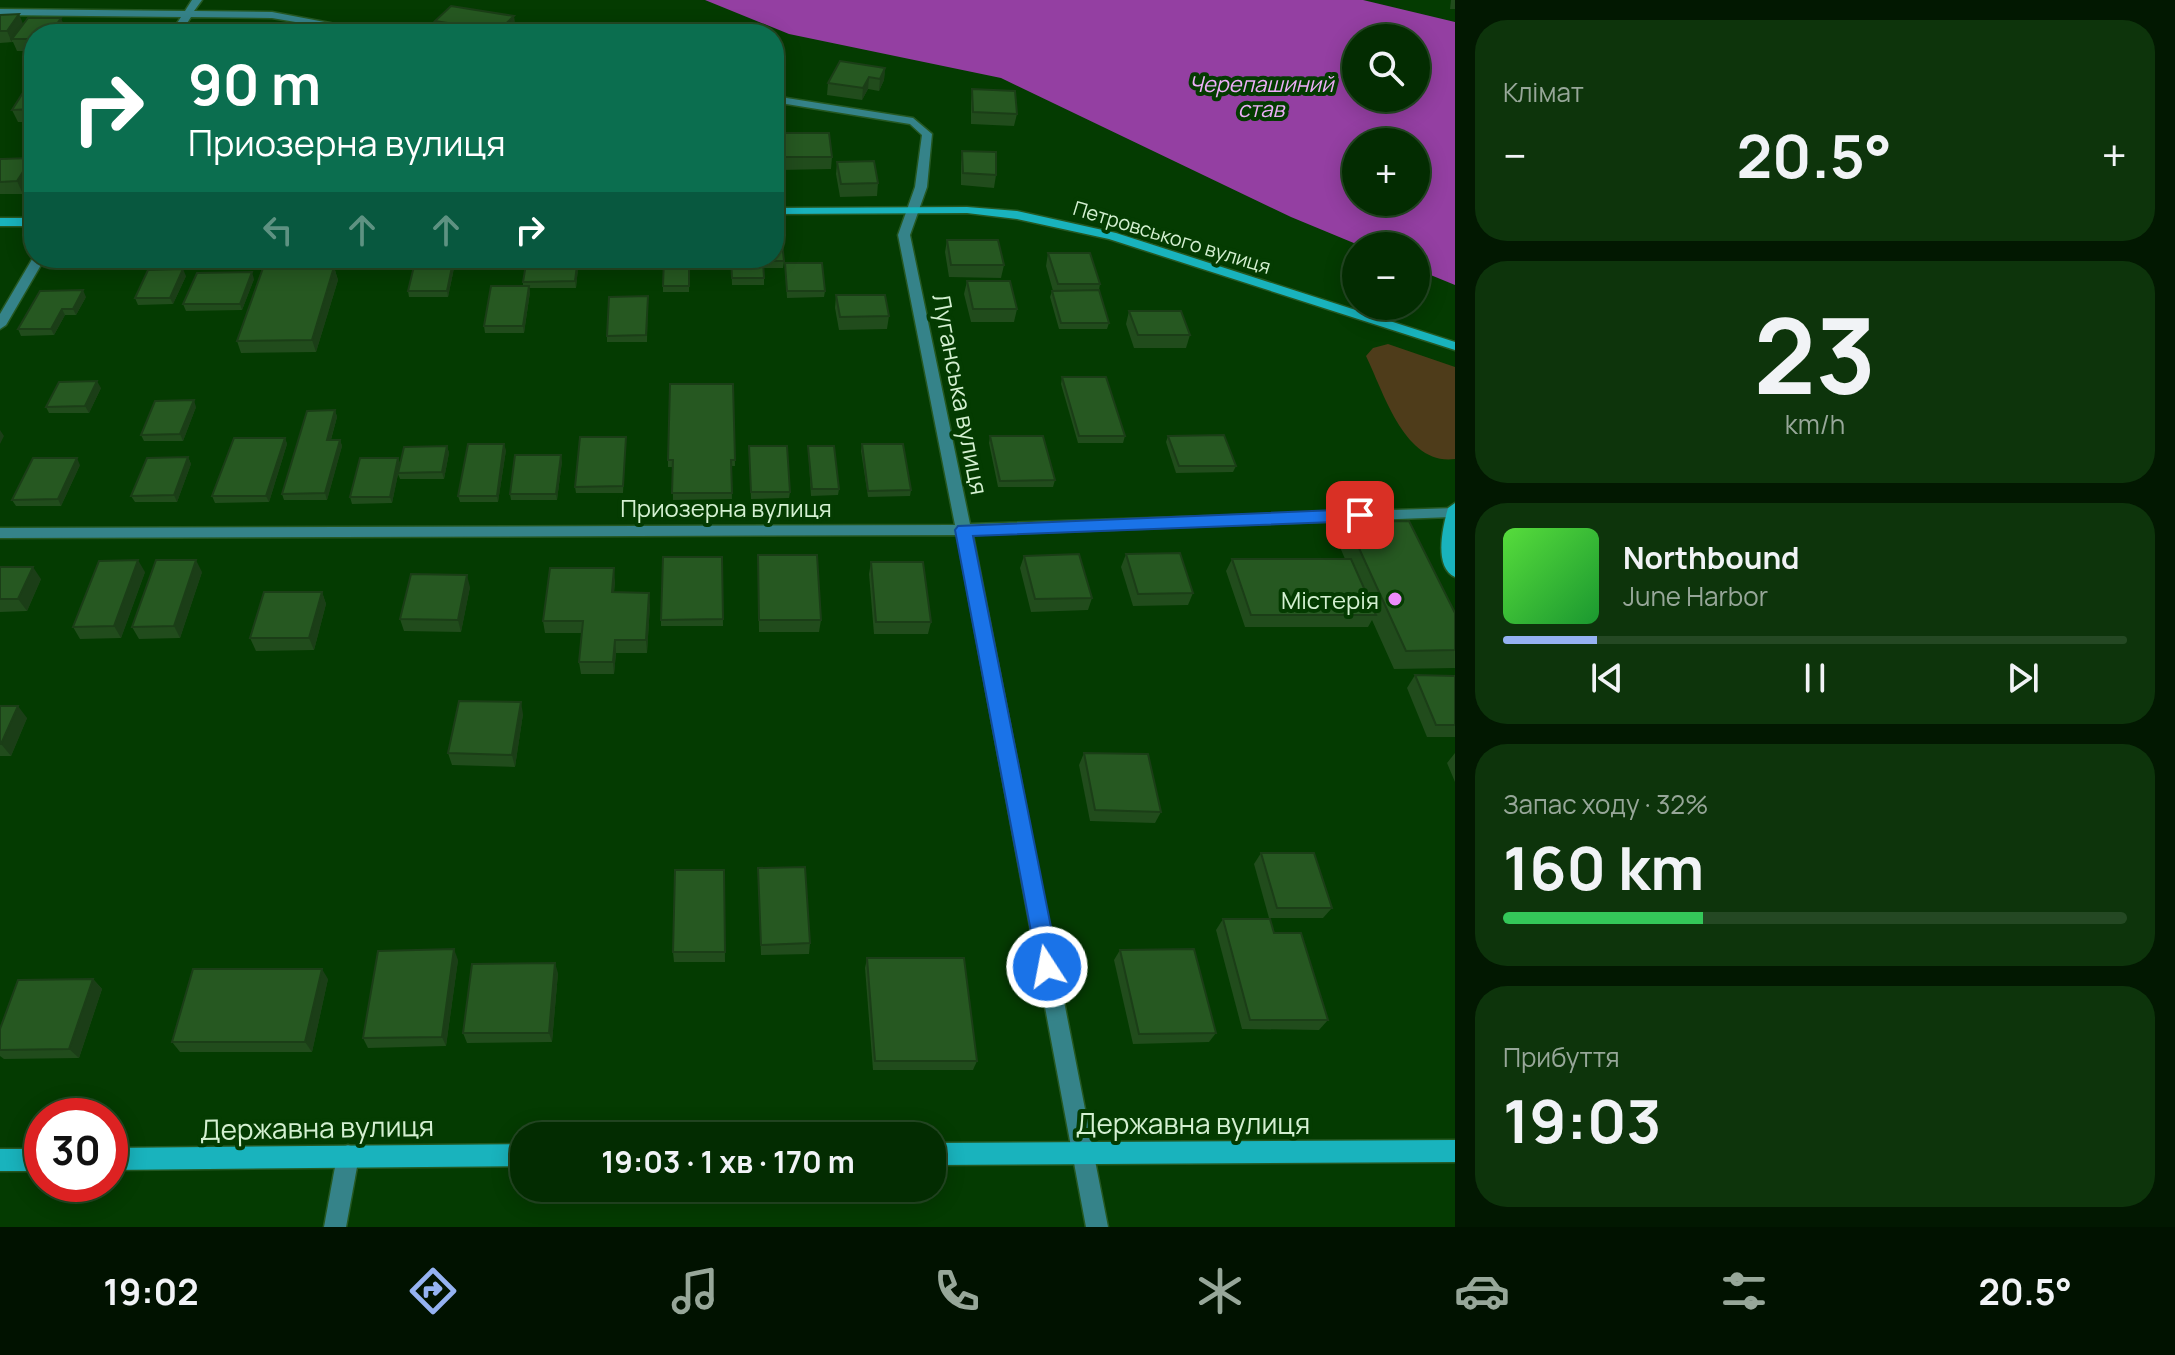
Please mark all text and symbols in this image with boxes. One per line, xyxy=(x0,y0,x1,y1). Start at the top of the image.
map controls xyxy=(1342,24,1430,320)
button: search xyxy=(1342,24,1430,112)
text: 90 m xyxy=(188,45,321,122)
icon: right xyxy=(56,56,160,160)
water label: Черепашиний став xyxy=(1189,69,1335,124)
text: Клімат xyxy=(1503,74,1584,110)
text: 20.5° xyxy=(1736,114,1892,196)
text: Приозерна вулиця xyxy=(188,118,506,167)
text: − xyxy=(1503,125,1527,185)
text: + xyxy=(2102,125,2127,185)
button: + xyxy=(1342,128,1430,216)
street label: Петровського вулиця xyxy=(1070,194,1274,280)
icon: left xyxy=(256,208,300,252)
icon: ahead xyxy=(340,208,384,252)
icon: ahead xyxy=(424,208,468,252)
icon: right xyxy=(508,208,552,252)
button: − xyxy=(1342,232,1430,320)
text: 23 xyxy=(1754,283,1876,425)
street label: Луганська вулиця xyxy=(925,291,997,497)
text: km/h xyxy=(1785,406,1845,442)
pin xyxy=(1326,481,1394,549)
street label: Приозерна вулиця xyxy=(620,491,832,524)
icon: arrive xyxy=(1338,493,1382,537)
text: Northbound xyxy=(1623,537,1800,578)
text: June Harbor xyxy=(1623,578,1768,614)
place label: Містерія xyxy=(1281,583,1379,616)
marker: Містерія xyxy=(1386,590,1404,608)
icon: previous xyxy=(1585,656,1629,700)
icon: pause xyxy=(1793,656,1837,700)
icon: next xyxy=(2001,656,2045,700)
text: Запас ходу · 32% xyxy=(1503,786,1709,822)
text: 160 km xyxy=(1503,826,1704,908)
position arrow xyxy=(1005,925,1089,1009)
text: Прибуття xyxy=(1503,1039,1620,1075)
text: 19:03 xyxy=(1503,1079,1662,1161)
speed limit sign: 30 xyxy=(24,1098,128,1202)
street label: Державна вулиця xyxy=(1076,1104,1310,1142)
street label: Державна вулиця xyxy=(200,1106,434,1148)
text: 19:03 · 1 хв · 170 m xyxy=(601,1141,855,1182)
icon: directions xyxy=(405,1263,461,1319)
icon: music xyxy=(667,1263,723,1319)
icon: phone xyxy=(929,1263,985,1319)
icon: climate xyxy=(1192,1263,1248,1319)
icon: car xyxy=(1454,1263,1510,1319)
icon: filters xyxy=(1716,1263,1772,1319)
text: 19:02 xyxy=(103,1267,199,1316)
text: 20.5° xyxy=(1978,1267,2072,1316)

